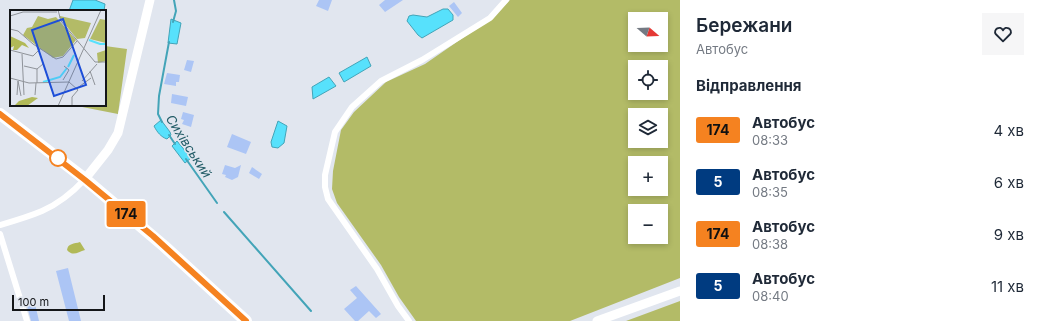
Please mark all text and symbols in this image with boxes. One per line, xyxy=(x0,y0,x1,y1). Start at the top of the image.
inset map xyxy=(10,10,106,106)
north arrow xyxy=(628,12,668,52)
map controls xyxy=(628,12,668,244)
button: heart xyxy=(982,13,1024,55)
text: Бережани xyxy=(696,14,792,37)
text: Автобус xyxy=(696,41,748,57)
button: locate xyxy=(628,60,668,100)
text: Відправлення xyxy=(696,76,802,95)
button: layers xyxy=(628,108,668,148)
water label: Сихівський xyxy=(163,111,215,181)
text: Автобус xyxy=(752,113,815,132)
text: 174 xyxy=(707,121,729,138)
text: 4 хв xyxy=(993,121,1024,140)
text: 08:33 xyxy=(752,132,788,148)
unlabelled marker xyxy=(49,149,67,167)
button: + xyxy=(628,156,668,196)
text: Автобус xyxy=(752,165,815,184)
text: 5 xyxy=(714,173,722,190)
text: 6 хв xyxy=(994,173,1024,192)
text: 08:35 xyxy=(752,184,788,200)
line badge: 174 xyxy=(103,201,149,227)
button: − xyxy=(628,204,668,244)
text: 174 xyxy=(115,205,137,222)
text: Автобус xyxy=(752,217,815,236)
text: 174 xyxy=(707,225,729,242)
text: 9 хв xyxy=(994,225,1024,244)
text: 08:38 xyxy=(752,236,788,252)
text: Автобус xyxy=(752,269,815,288)
text: 5 xyxy=(714,277,722,294)
text: 11 хв xyxy=(991,277,1024,296)
text: 08:40 xyxy=(752,288,789,304)
scale bar xyxy=(12,293,105,312)
text: 100 m xyxy=(18,295,49,309)

